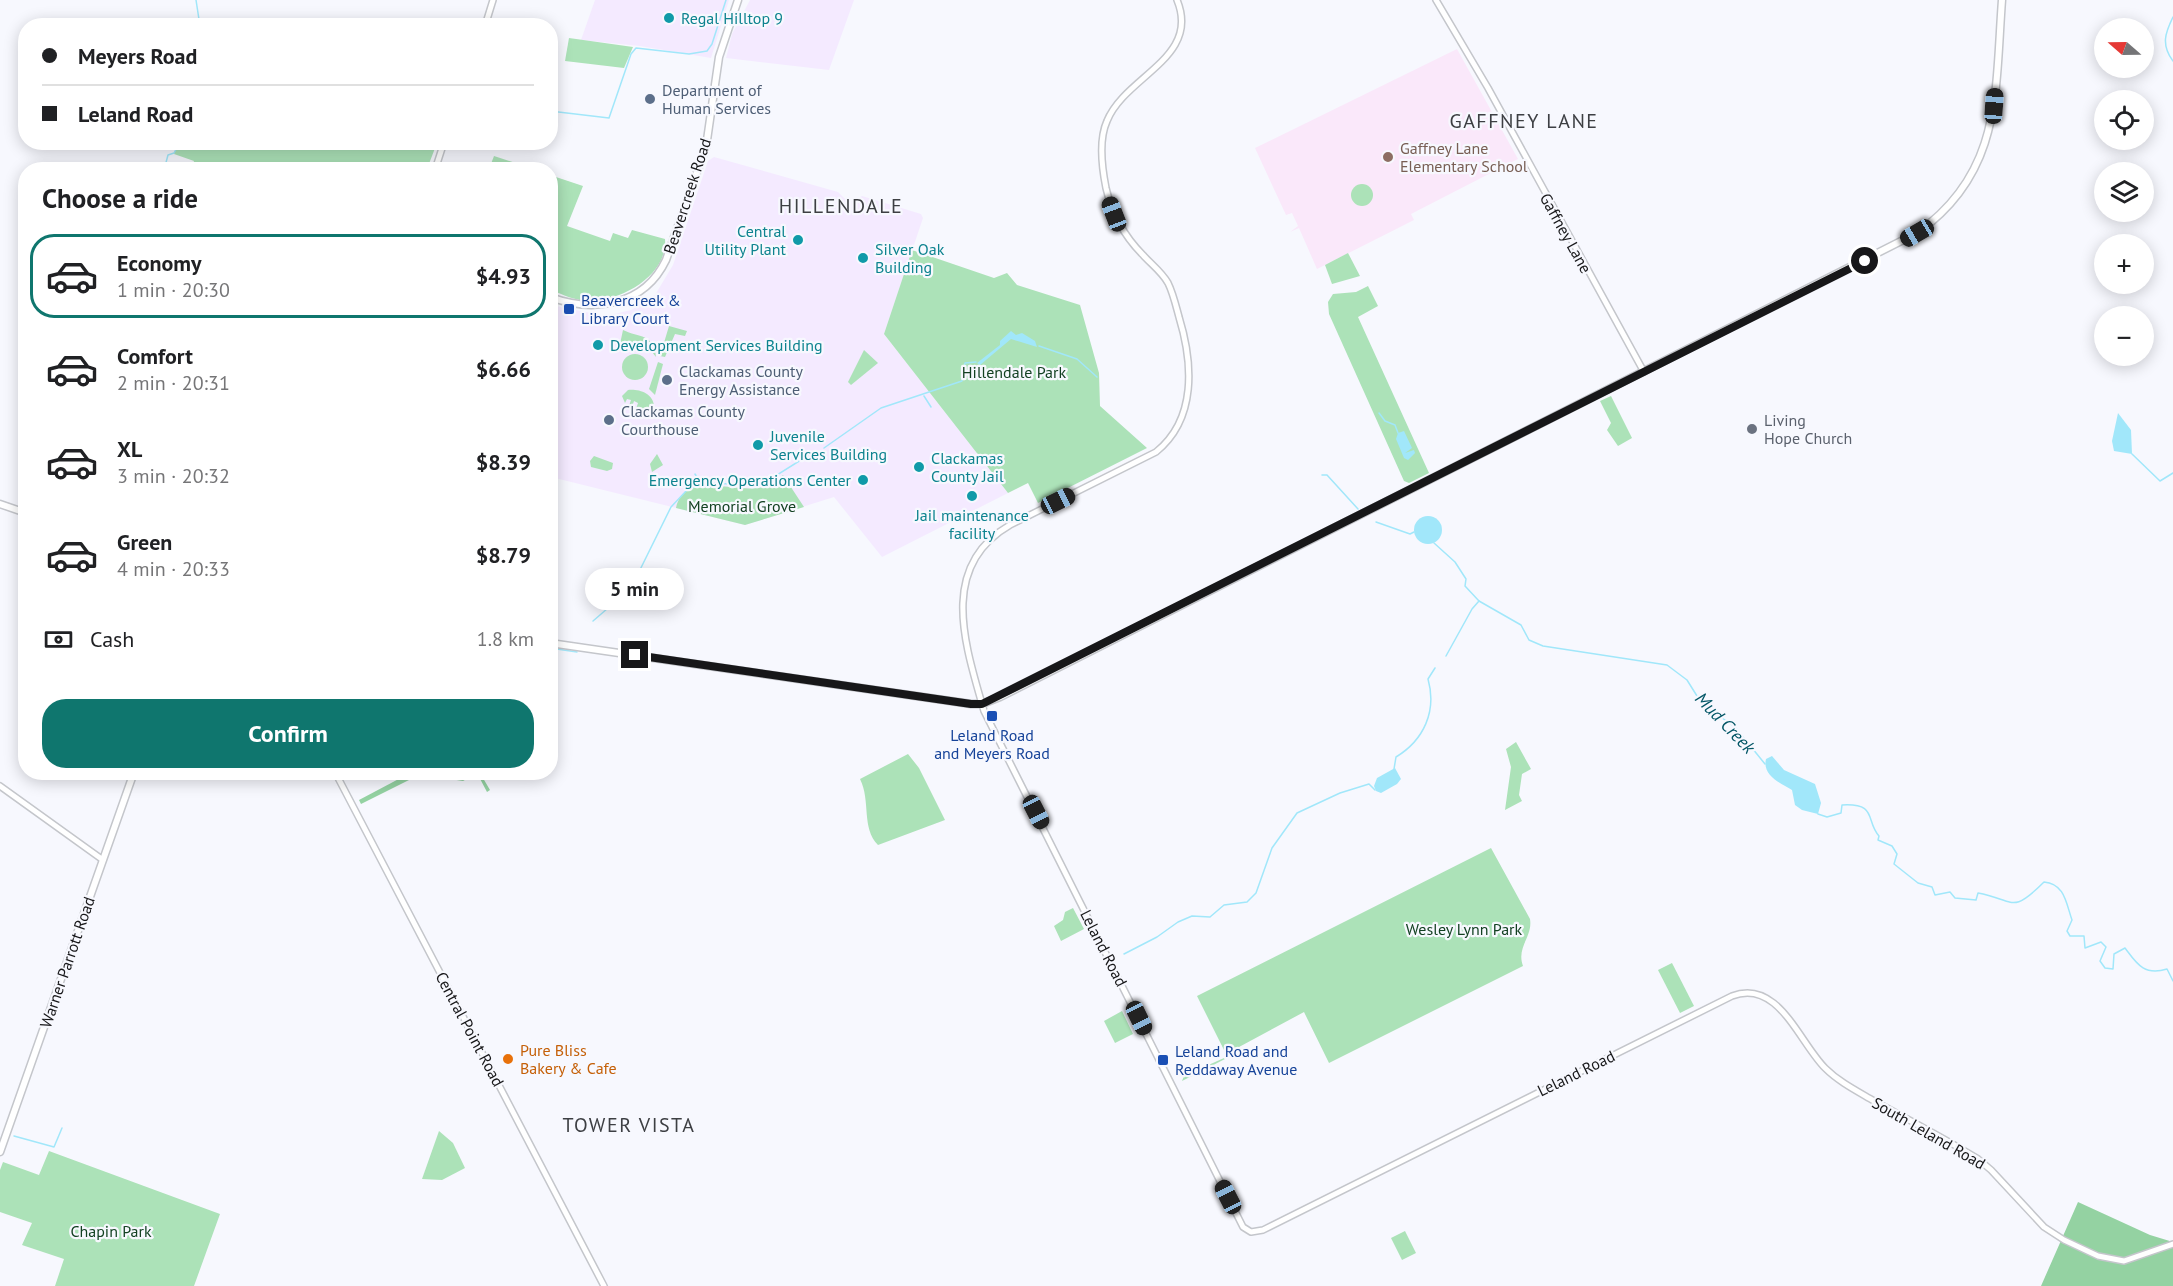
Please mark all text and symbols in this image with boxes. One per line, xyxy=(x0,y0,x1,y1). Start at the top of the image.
place label: Regal Hilltop 9 xyxy=(681,8,783,28)
marker: Regal Hilltop 9 xyxy=(662,11,676,25)
north arrow xyxy=(2094,18,2154,78)
map controls xyxy=(2094,18,2154,366)
text: Meyers Road xyxy=(78,42,197,70)
place label: Department of Human Services xyxy=(662,80,771,118)
car xyxy=(1984,87,2004,125)
button: locate xyxy=(2094,90,2154,150)
marker: Department of Human Services xyxy=(643,92,657,106)
text: Leland Road xyxy=(78,100,193,128)
district label: GAFFNEY LANE xyxy=(1449,108,1599,134)
street label: Beavercreek Road xyxy=(659,136,715,256)
place label: Gaffney Lane Elementary School xyxy=(1400,138,1528,176)
marker: Gaffney Lane Elementary School xyxy=(1381,150,1395,164)
button: layers xyxy=(2094,162,2154,222)
text: Choose a ride xyxy=(42,181,198,215)
street label: Gaffney Lane xyxy=(1536,189,1596,277)
district label: HILLENDALE xyxy=(779,193,903,219)
car xyxy=(1099,194,1129,234)
car xyxy=(1897,216,1937,250)
place label: Central Utility Plant xyxy=(705,221,787,259)
marker: Central Utility Plant xyxy=(791,233,805,247)
button: + xyxy=(2094,234,2154,294)
place label: Silver Oak Building xyxy=(875,239,945,277)
route start xyxy=(1851,247,1878,274)
icon: car xyxy=(45,249,99,303)
text: Economy xyxy=(117,249,201,277)
marker: Silver Oak Building xyxy=(856,251,870,265)
text: $4.93 xyxy=(476,262,531,290)
text: 1 min · 20:30 xyxy=(117,277,230,303)
place label: Beavercreek & Library Court xyxy=(581,290,681,328)
marker: Beavercreek & Library Court xyxy=(562,302,576,316)
button: − xyxy=(2094,306,2154,366)
place label: Development Services Building xyxy=(610,335,823,355)
marker: Development Services Building xyxy=(591,338,605,352)
icon: car xyxy=(45,342,99,396)
text: Comfort xyxy=(117,342,193,370)
text: $6.66 xyxy=(476,355,531,383)
place label: Clackamas County Energy Assistance xyxy=(679,361,803,399)
park label: Hillendale Park xyxy=(962,362,1066,382)
text: 2 min · 20:31 xyxy=(117,370,230,396)
marker: Clackamas County Energy Assistance xyxy=(660,373,674,387)
place label: Clackamas County Courthouse xyxy=(621,401,745,439)
place label: Living Hope Church xyxy=(1764,410,1852,448)
marker: Clackamas County Courthouse xyxy=(602,413,616,427)
marker: Living Hope Church xyxy=(1745,422,1759,436)
place label: Juvenile Services Building xyxy=(769,426,887,464)
icon: car xyxy=(45,435,99,489)
text: XL xyxy=(117,435,142,463)
marker: Juvenile Services Building xyxy=(751,438,765,452)
text: $8.39 xyxy=(476,448,531,476)
place label: Clackamas County Jail xyxy=(931,448,1004,486)
marker: Clackamas County Jail xyxy=(912,460,926,474)
text: 3 min · 20:32 xyxy=(117,463,230,489)
place label: Emergency Operations Center xyxy=(649,470,852,490)
marker: Emergency Operations Center xyxy=(856,473,870,487)
car xyxy=(1038,485,1078,517)
marker: Jail maintenance facility xyxy=(965,489,979,503)
park label: Memorial Grove xyxy=(688,496,796,516)
place label: Jail maintenance facility xyxy=(914,505,1029,543)
icon: car xyxy=(45,528,99,582)
text: Green xyxy=(117,528,172,556)
text: $8.79 xyxy=(476,541,531,569)
text: 4 min · 20:33 xyxy=(117,556,230,582)
callout: 5 min xyxy=(586,568,684,610)
text: 5 min xyxy=(610,576,659,602)
icon: cash xyxy=(42,623,75,656)
text: Cash xyxy=(90,625,134,653)
text: 1.8 km xyxy=(477,626,534,652)
route end xyxy=(621,641,648,668)
water label: Mud Creek xyxy=(1690,687,1761,759)
button: Confirm xyxy=(42,699,534,768)
marker: Leland Road and Meyers Road xyxy=(985,709,999,723)
place label: Leland Road and Meyers Road xyxy=(934,725,1050,763)
car xyxy=(1020,792,1052,832)
street label: Warner Parrott Road xyxy=(35,894,99,1030)
street label: Leland Road xyxy=(1076,906,1132,990)
park label: Wesley Lynn Park xyxy=(1406,919,1523,939)
street label: Central Point Road xyxy=(431,968,509,1090)
car xyxy=(1123,998,1155,1038)
place label: Pure Bliss Bakery & Cafe xyxy=(520,1040,617,1078)
place label: Leland Road and Reddaway Avenue xyxy=(1175,1041,1297,1079)
street label: Leland Road xyxy=(1534,1046,1618,1100)
marker: Pure Bliss Bakery & Cafe xyxy=(501,1052,515,1066)
marker: Leland Road and Reddaway Avenue xyxy=(1156,1053,1170,1067)
street label: South Leland Road xyxy=(1869,1092,1989,1174)
district label: TOWER VISTA xyxy=(562,1112,696,1138)
car xyxy=(1212,1177,1244,1217)
park label: Chapin Park xyxy=(70,1221,152,1241)

